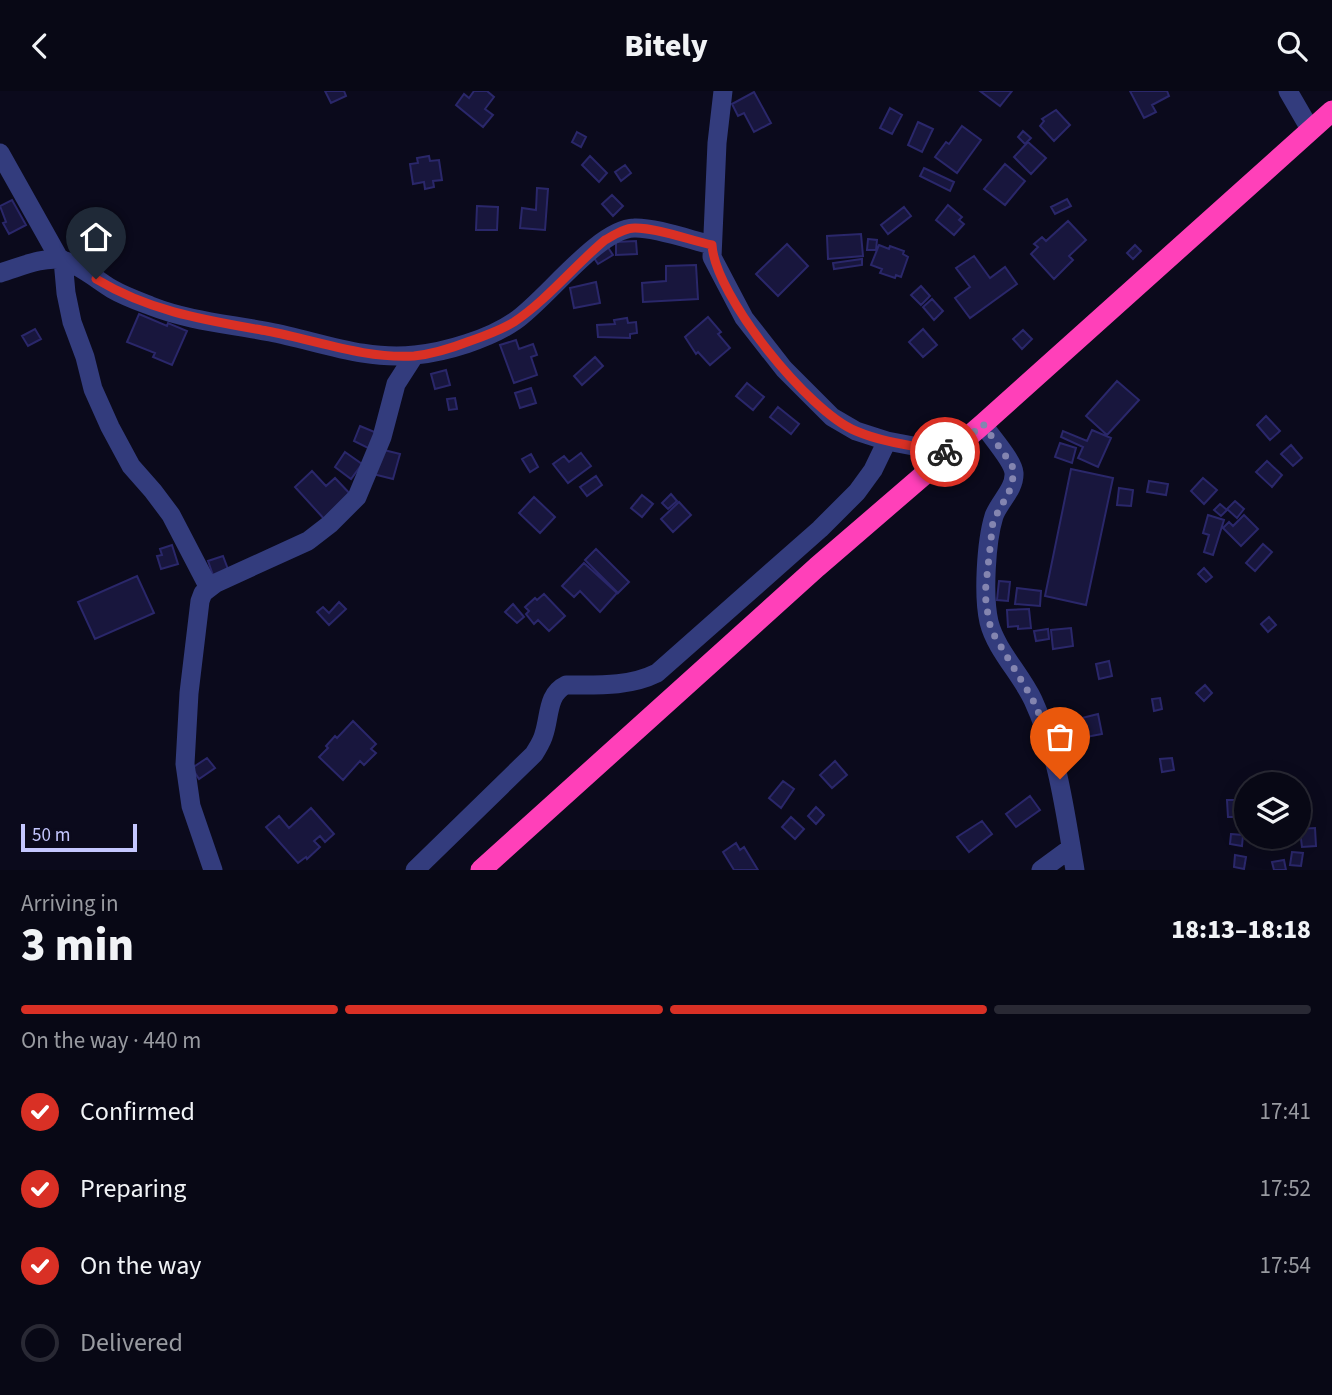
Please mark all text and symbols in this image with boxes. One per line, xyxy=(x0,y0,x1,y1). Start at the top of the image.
text: Bitely xyxy=(624,23,708,69)
icon: back xyxy=(21,27,59,65)
icon: search xyxy=(1273,27,1311,65)
pin xyxy=(66,207,126,279)
icon: home xyxy=(77,218,115,256)
courier xyxy=(910,417,980,487)
icon: bike xyxy=(926,433,964,471)
pin xyxy=(1030,707,1090,779)
icon: bag xyxy=(1041,718,1079,756)
map controls xyxy=(1234,772,1311,849)
button: layers xyxy=(1234,772,1311,849)
scale bar xyxy=(21,821,136,853)
text: 50 m xyxy=(32,822,70,849)
text: Arriving in xyxy=(21,887,119,920)
text: 18:13–18:18 xyxy=(1171,911,1311,948)
text: 3 min xyxy=(21,913,134,978)
text: On the way · 440 m xyxy=(21,1024,201,1057)
icon: check xyxy=(21,1093,59,1131)
text: Confirmed xyxy=(80,1093,195,1130)
text: 17:41 xyxy=(1260,1095,1311,1128)
icon: check xyxy=(21,1170,59,1208)
text: Preparing xyxy=(80,1170,186,1207)
text: 17:52 xyxy=(1260,1172,1311,1205)
icon: check xyxy=(21,1247,59,1285)
text: On the way xyxy=(80,1247,201,1284)
text: 17:54 xyxy=(1260,1249,1311,1282)
text: Delivered xyxy=(80,1324,183,1361)

